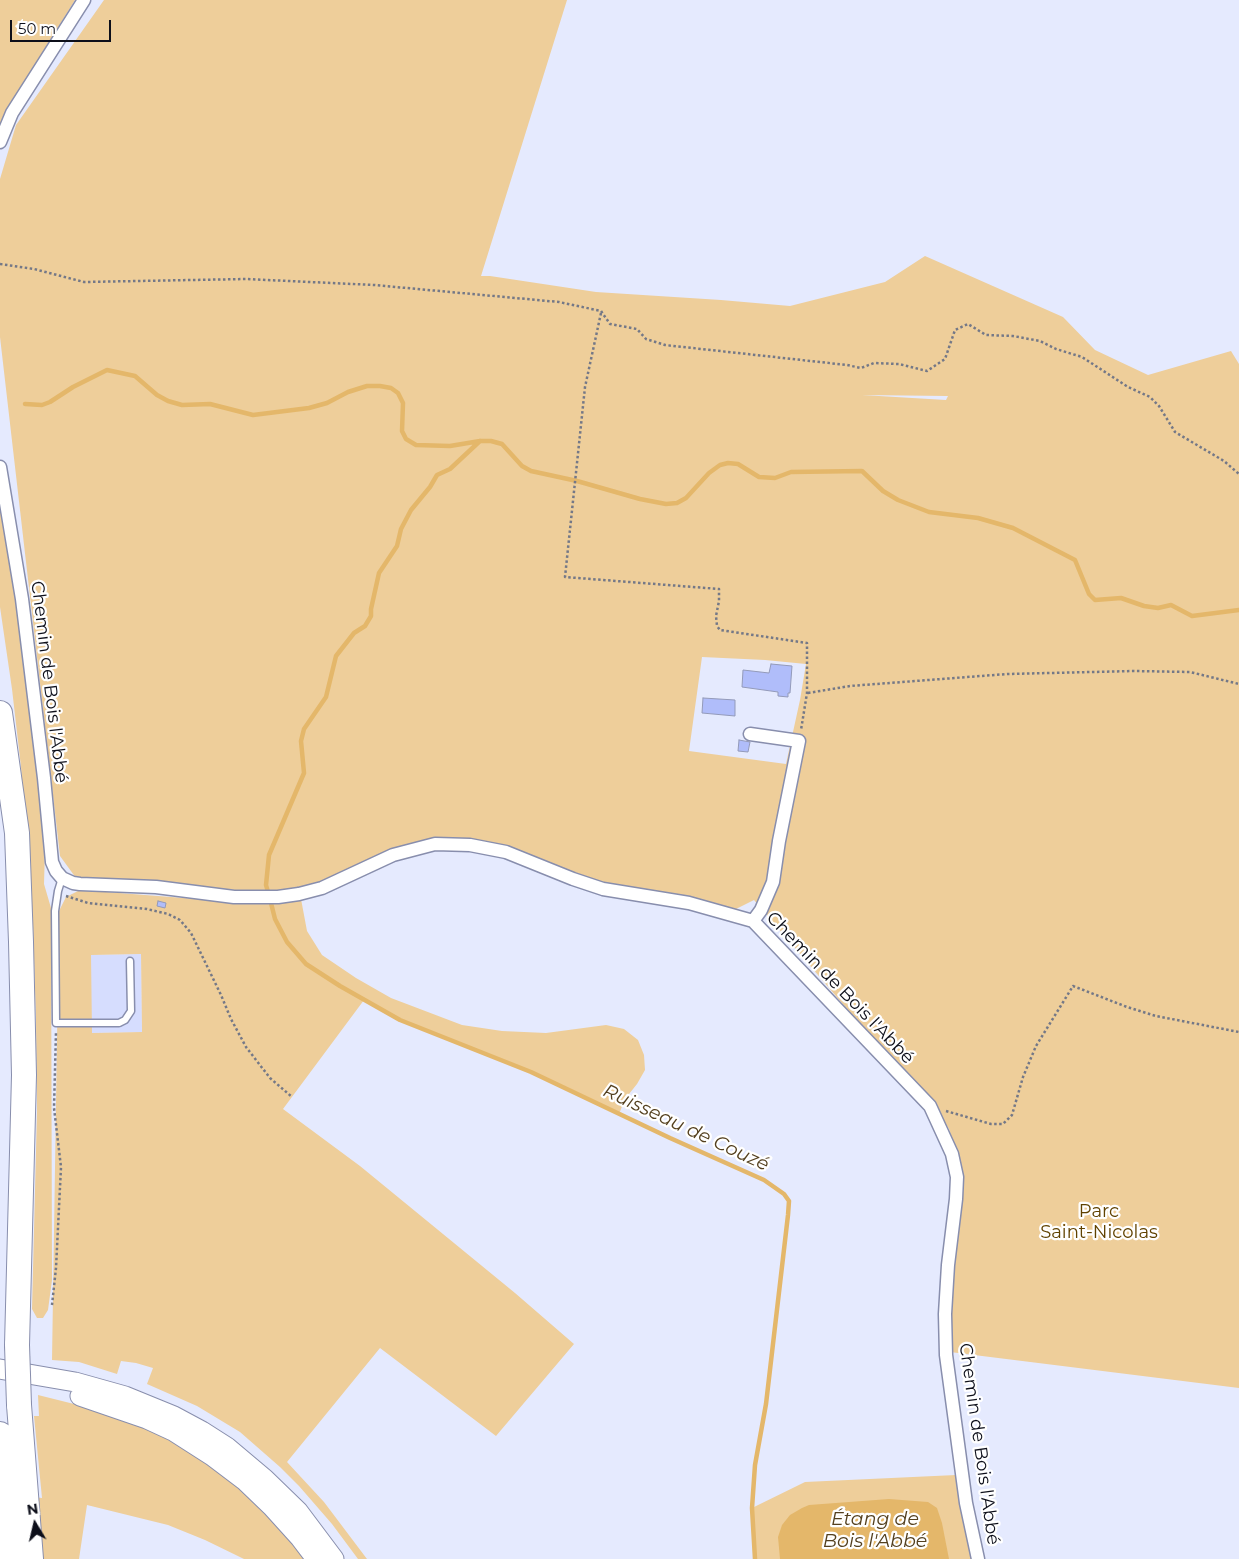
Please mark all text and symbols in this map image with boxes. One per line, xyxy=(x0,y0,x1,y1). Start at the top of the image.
scale bar xyxy=(12,10,114,42)
text: 50 m xyxy=(18,19,56,38)
street label: Chemin de Bois l'Abbé xyxy=(26,580,72,784)
street label: Chemin de Bois l'Abbé xyxy=(762,907,918,1069)
water label: Ruisseau de Couzé xyxy=(599,1080,773,1176)
park label: Parc Saint-Nicolas xyxy=(1040,1201,1158,1244)
street label: Chemin de Bois l'Abbé xyxy=(954,1342,1004,1546)
north arrow xyxy=(10,1499,60,1549)
text: N xyxy=(26,1499,40,1519)
water label: Étang de Bois l'Abbé xyxy=(823,1508,927,1552)

